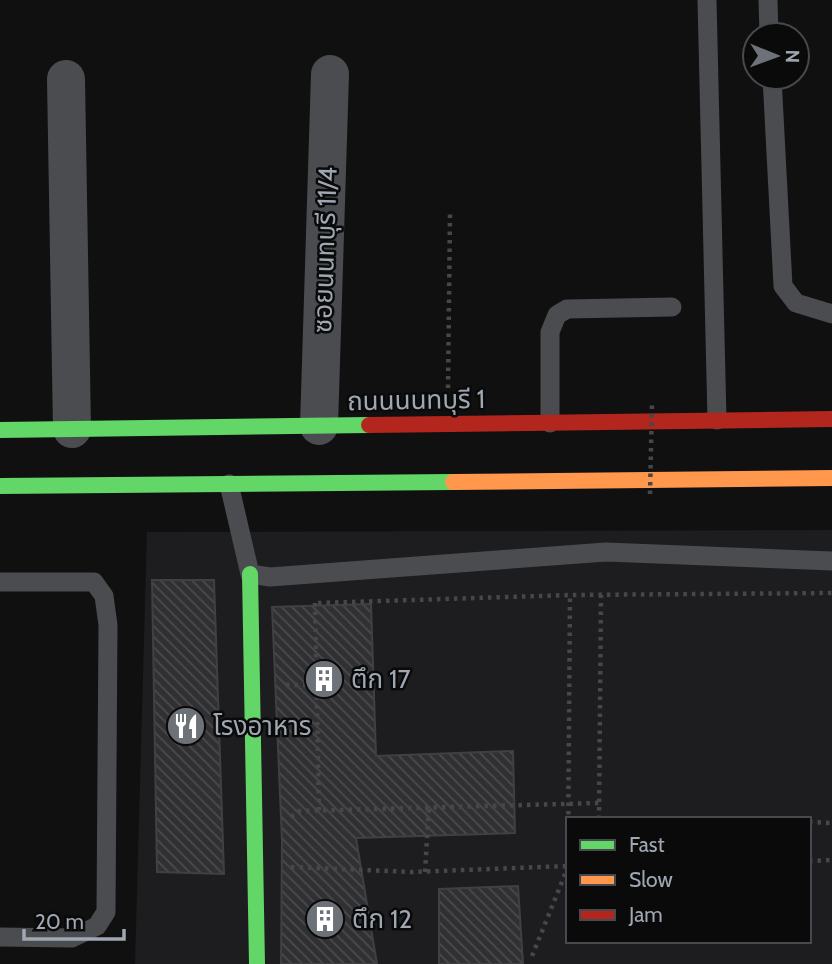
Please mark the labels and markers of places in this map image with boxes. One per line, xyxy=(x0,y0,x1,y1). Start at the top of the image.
building icon: ตึก 17 xyxy=(303,658,345,700)
place label: ตึก 17 xyxy=(351,663,411,695)
restaurant icon: โรงอาหาร xyxy=(165,705,207,747)
place label: โรงอาหาร xyxy=(213,710,311,742)
building icon: ตึก 12 xyxy=(304,898,346,940)
place label: ตึก 12 xyxy=(352,903,412,935)

